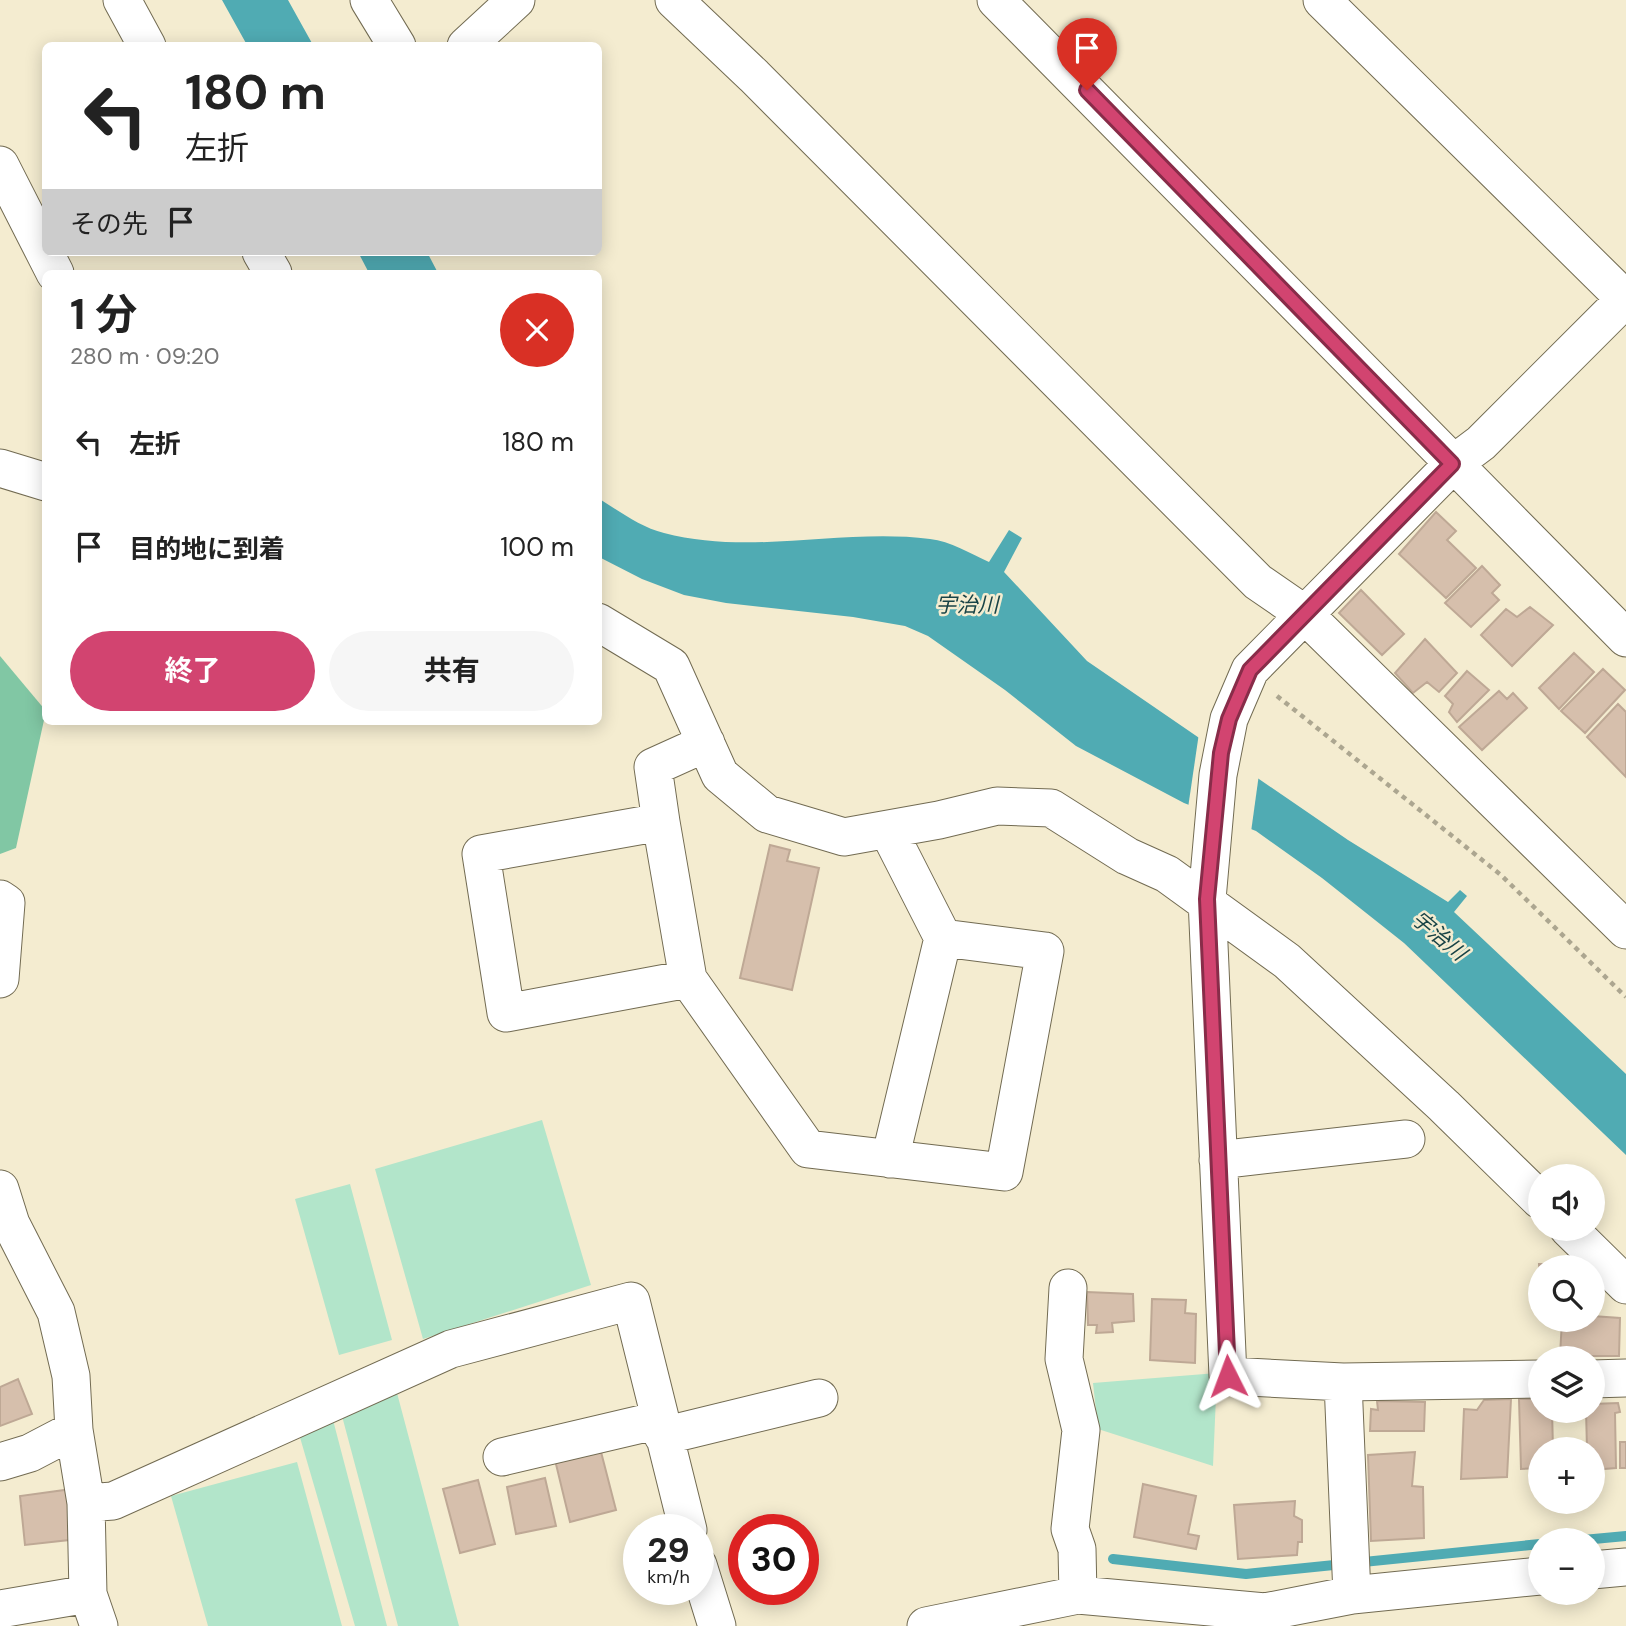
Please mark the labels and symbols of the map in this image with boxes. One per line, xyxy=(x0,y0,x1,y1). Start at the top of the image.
pin xyxy=(1057,18,1117,90)
water label: 宇治川 xyxy=(936,591,1000,619)
water label: 宇治川 xyxy=(1406,905,1474,968)
position arrow xyxy=(1191,1339,1265,1413)
speed limit sign: 30 xyxy=(728,1514,819,1605)

